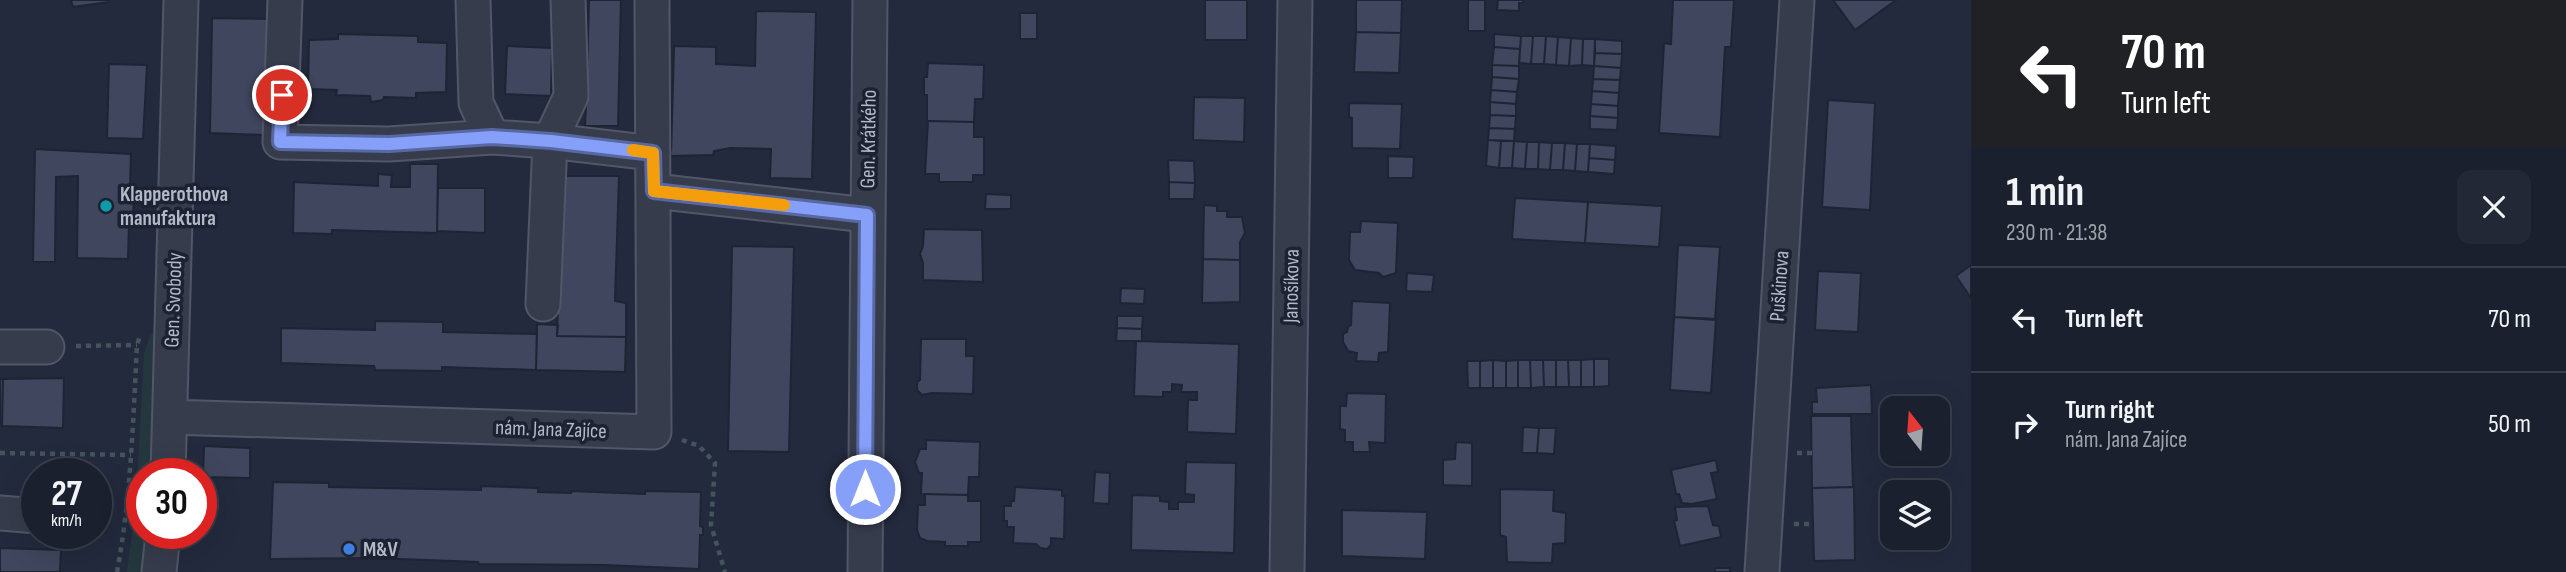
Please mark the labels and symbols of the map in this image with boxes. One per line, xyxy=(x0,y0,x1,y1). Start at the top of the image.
pin xyxy=(252,65,312,125)
street label: Gen. Krátkého xyxy=(855,89,882,189)
place label: Klapperothova manufaktura xyxy=(120,182,228,231)
marker: Klapperothova manufaktura xyxy=(98,198,114,214)
street label: Janošíkova xyxy=(1278,249,1305,324)
street label: Puškinova xyxy=(1765,250,1794,322)
street label: Gen. Svobody xyxy=(159,252,188,348)
north arrow xyxy=(1880,396,1950,466)
street label: nám. Jana Zajíce xyxy=(495,415,607,444)
position arrow xyxy=(828,452,902,526)
speed limit sign: 30 xyxy=(126,458,217,549)
place label: M&V xyxy=(363,537,398,562)
marker: M&V xyxy=(341,541,357,557)

